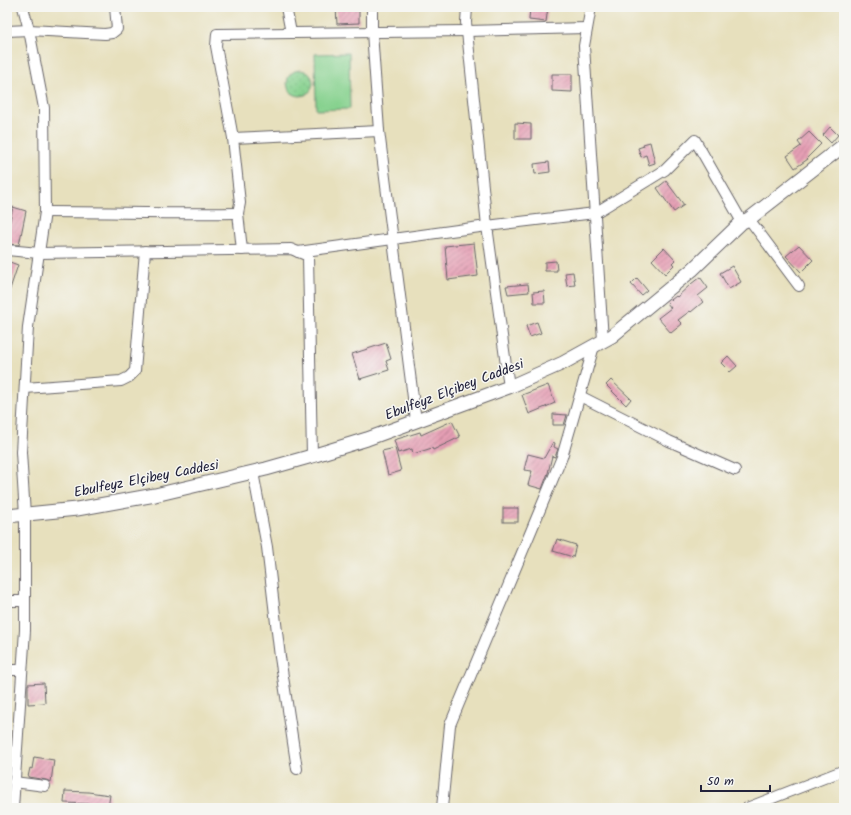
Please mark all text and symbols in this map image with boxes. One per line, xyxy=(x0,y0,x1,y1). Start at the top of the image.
street label: Ebulfeyz Elçibey Caddesi xyxy=(382,353,528,427)
street label: Ebulfeyz Elçibey Caddesi xyxy=(72,454,221,504)
scale bar xyxy=(701,767,770,793)
text: 50 m xyxy=(707,772,734,791)

